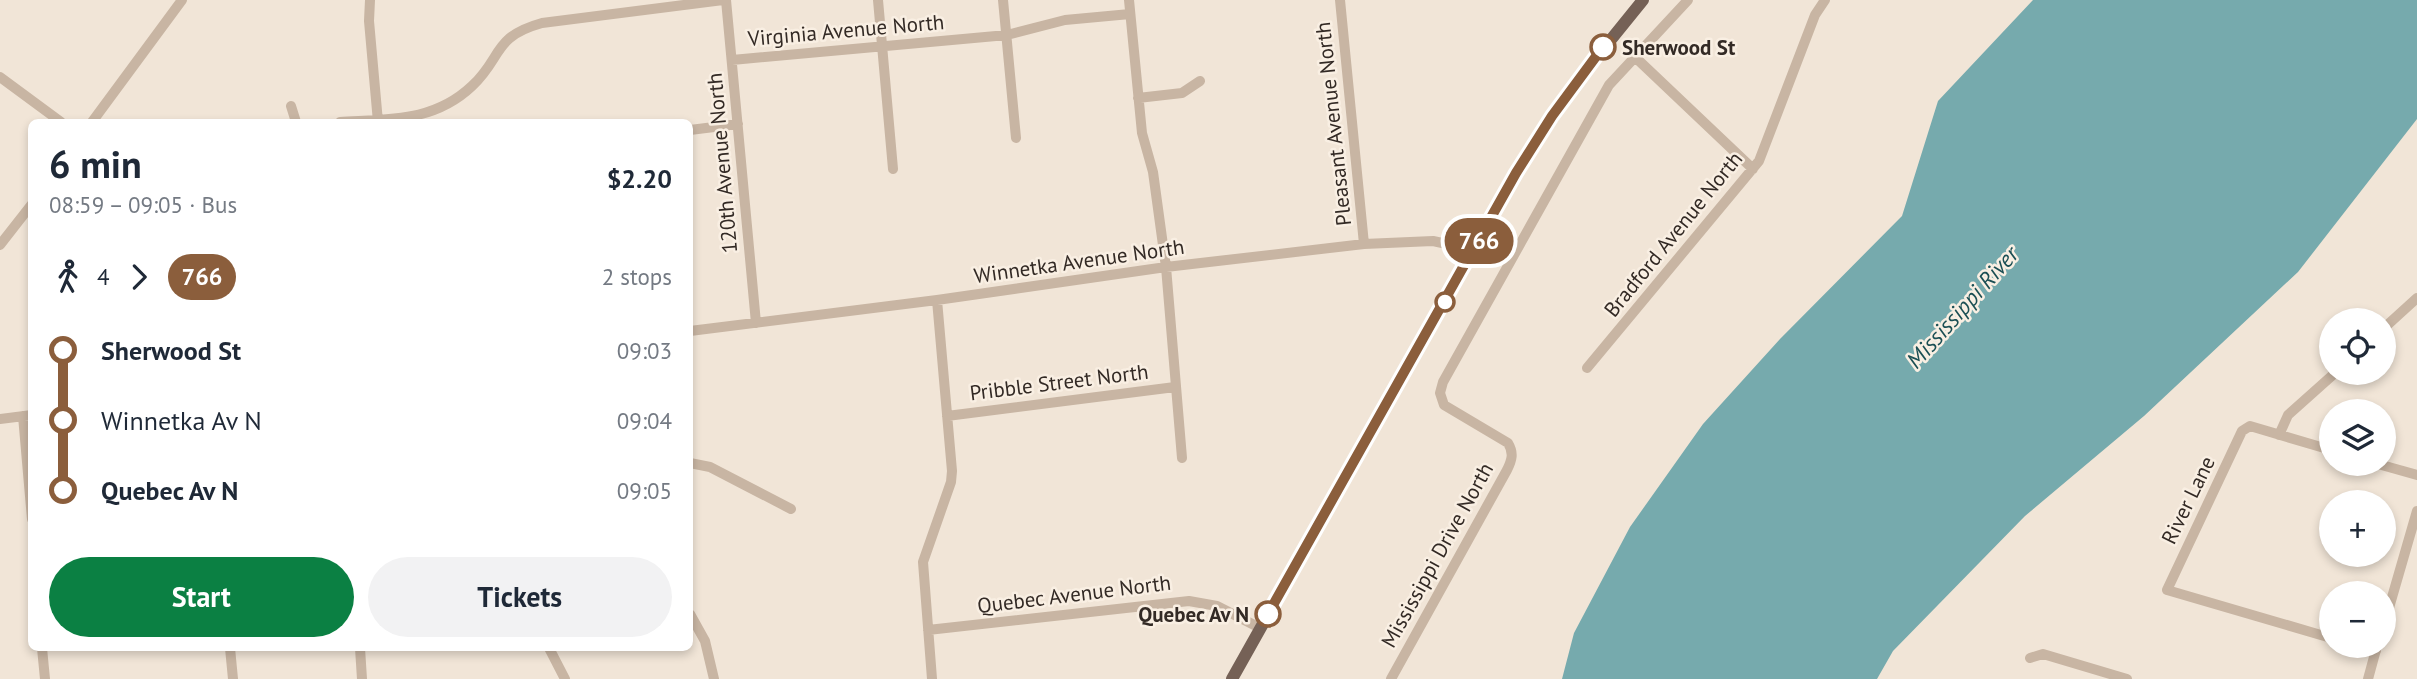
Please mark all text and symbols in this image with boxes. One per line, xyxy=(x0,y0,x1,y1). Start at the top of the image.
street label: Virginia Avenue North xyxy=(746,8,945,52)
street label: Pleasant Avenue North xyxy=(1309,21,1357,227)
marker: Sherwood St xyxy=(1590,34,1616,60)
place label: Sherwood St xyxy=(1622,34,1736,61)
street label: 120th Avenue North xyxy=(701,72,743,254)
text: 6 min xyxy=(49,139,142,188)
street label: Bradford Avenue North xyxy=(1598,146,1748,322)
text: $2.20 xyxy=(607,162,672,195)
text: 08:59 – 09:05 · Bus xyxy=(49,190,237,219)
line badge: 766 xyxy=(1439,218,1519,264)
text: 766 xyxy=(1459,225,1499,256)
street label: Winnetka Avenue North xyxy=(972,233,1186,289)
water label: Mississippi River xyxy=(1900,239,2025,374)
icon: walk xyxy=(49,258,87,296)
icon: forward xyxy=(120,258,158,296)
text: 766 xyxy=(182,261,222,292)
text: 4 xyxy=(97,262,110,291)
text: 2 stops xyxy=(602,262,672,291)
unlabelled marker xyxy=(1435,292,1455,312)
map controls xyxy=(2319,308,2396,658)
button: locate xyxy=(2319,308,2396,385)
text: Sherwood St xyxy=(101,334,241,367)
text: 09:03 xyxy=(617,336,672,365)
street label: Pribble Street North xyxy=(968,358,1150,406)
button: layers xyxy=(2319,399,2396,476)
text: Winnetka Av N xyxy=(101,404,262,437)
text: 09:04 xyxy=(617,406,672,435)
street label: River Lane xyxy=(2155,452,2221,548)
street label: Mississippi Drive North xyxy=(1375,458,1499,652)
text: Quebec Av N xyxy=(101,474,238,507)
text: 09:05 xyxy=(617,476,672,505)
button: + xyxy=(2319,490,2396,567)
button: Start xyxy=(49,557,354,637)
button: Tickets xyxy=(368,557,672,637)
street label: Quebec Avenue North xyxy=(976,569,1172,619)
button: − xyxy=(2319,581,2396,658)
place label: Quebec Av N xyxy=(1138,601,1249,628)
marker: Quebec Av N xyxy=(1255,601,1281,627)

